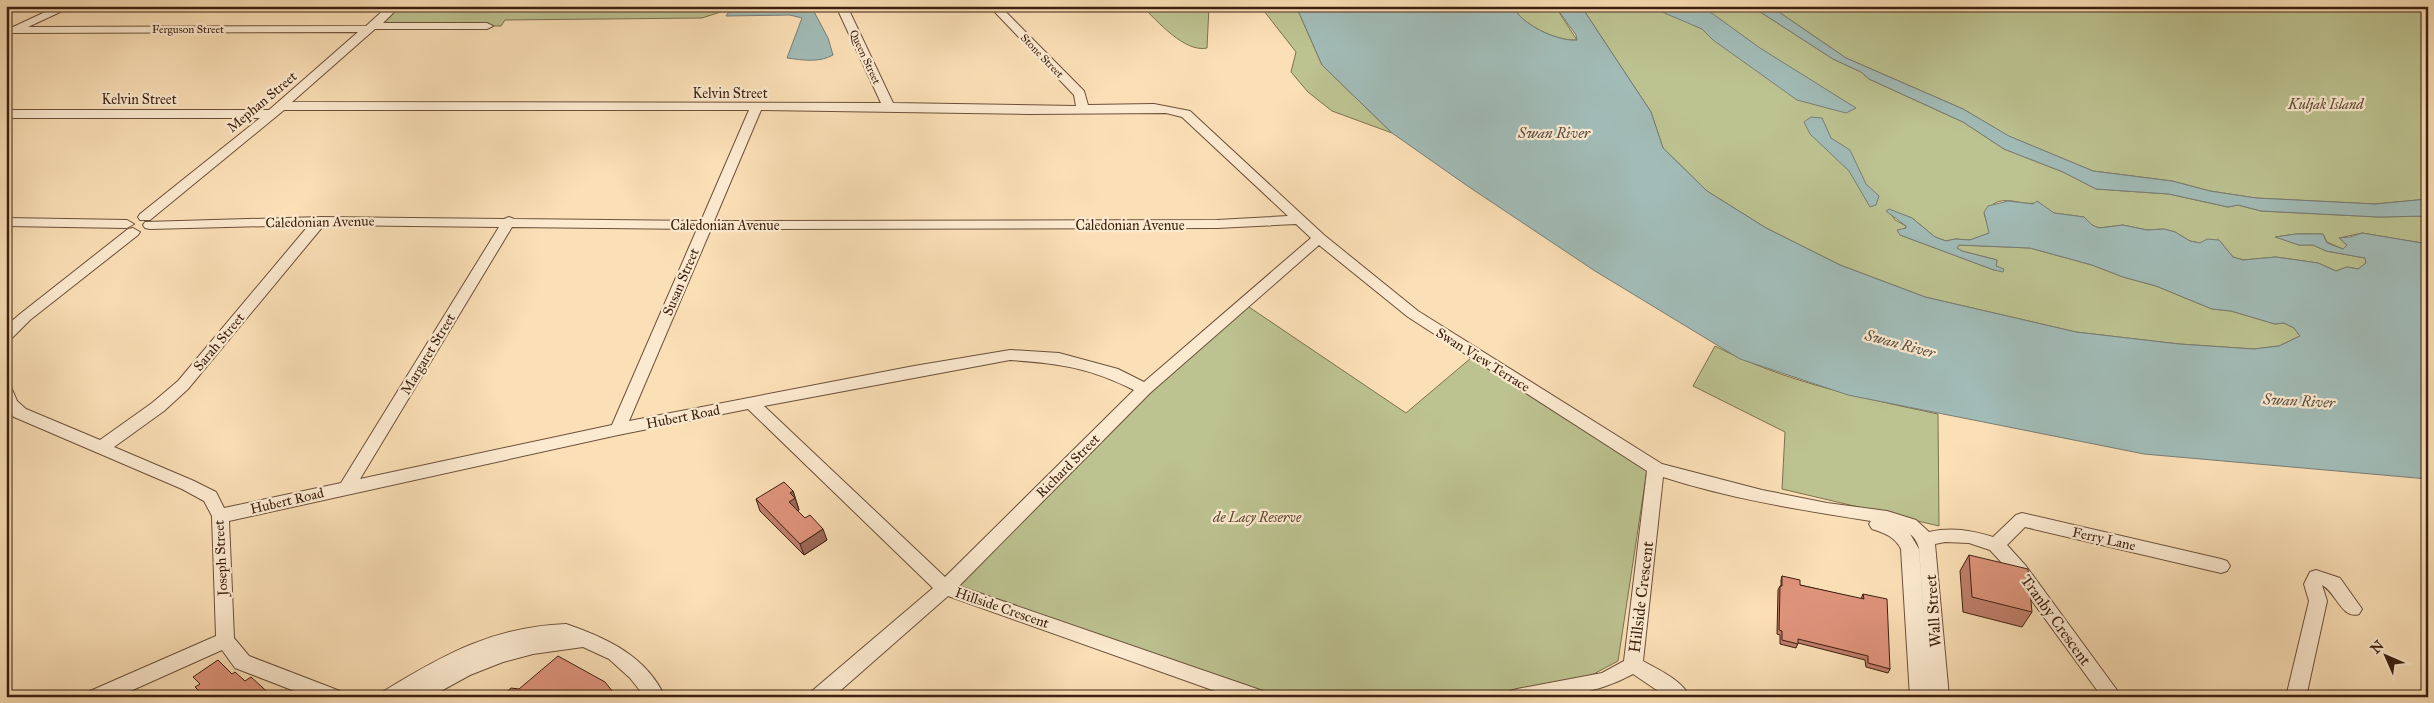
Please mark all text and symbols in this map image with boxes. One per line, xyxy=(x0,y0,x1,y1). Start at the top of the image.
street label: Ferguson Street xyxy=(152,23,224,36)
street label: Queen Street xyxy=(847,28,883,86)
street label: Stone Street xyxy=(1018,31,1066,81)
street label: Mephan Street xyxy=(224,68,300,136)
street label: Kelvin Street xyxy=(692,85,768,102)
street label: Kelvin Street xyxy=(101,91,177,108)
park label: Kuljak Island xyxy=(2287,96,2365,113)
water label: Swan River xyxy=(1517,124,1591,142)
street label: Caledonian Avenue xyxy=(265,213,375,231)
street label: Caledonian Avenue xyxy=(670,217,780,234)
street label: Caledonian Avenue xyxy=(1075,217,1185,234)
street label: Susan Street xyxy=(659,246,703,318)
street label: Sarah Street xyxy=(190,309,248,375)
street label: Margaret Street xyxy=(397,310,459,398)
street label: Swan View Terrace xyxy=(1433,324,1533,396)
water label: Swan River xyxy=(1862,326,1938,362)
water label: Swan River xyxy=(2262,390,2336,412)
street label: Hubert Road xyxy=(645,401,721,433)
street label: Richard Street xyxy=(1033,431,1103,501)
street label: Hubert Road xyxy=(248,484,326,518)
park label: de Lacy Reserve xyxy=(1212,509,1302,526)
street label: Joseph Street xyxy=(211,520,233,598)
street label: Ferry Lane xyxy=(2071,523,2137,555)
street label: Hillside Crescent xyxy=(1625,540,1657,654)
street label: Tranby Crescent xyxy=(2017,571,2095,669)
street label: Wall Street xyxy=(1921,574,1945,648)
street label: Hillside Crescent xyxy=(953,584,1051,632)
north arrow xyxy=(2362,630,2412,680)
text: N xyxy=(2367,637,2387,657)

